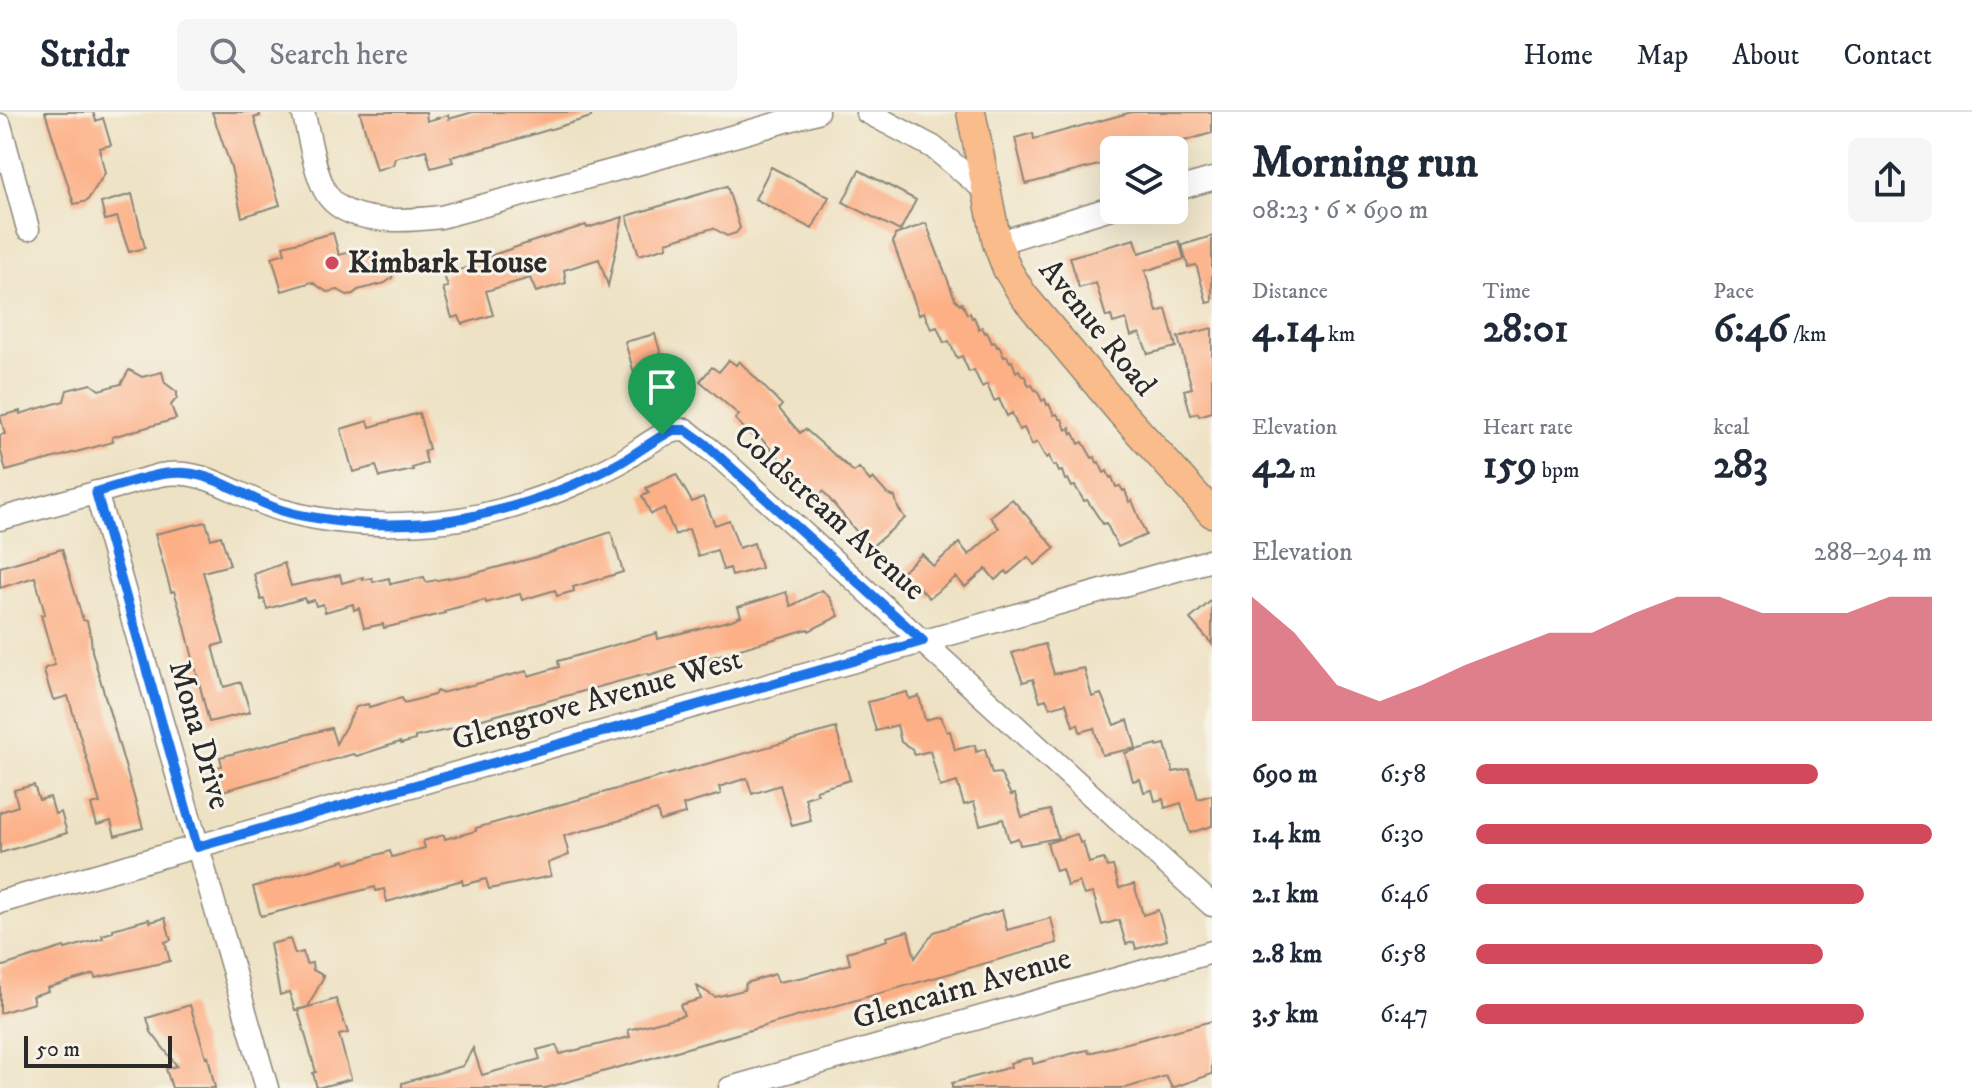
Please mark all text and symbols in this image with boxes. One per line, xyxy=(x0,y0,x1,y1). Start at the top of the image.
search box xyxy=(177,19,737,91)
text: Stridr xyxy=(40,31,129,79)
icon: search xyxy=(205,33,249,77)
text: Search here xyxy=(269,37,408,74)
text: Home xyxy=(1524,38,1593,73)
text: Map xyxy=(1637,38,1688,73)
text: About xyxy=(1732,38,1799,73)
text: Contact xyxy=(1843,38,1932,73)
map controls xyxy=(1100,136,1188,224)
button: layers xyxy=(1100,136,1188,224)
text: Morning run xyxy=(1252,136,1478,191)
button: share xyxy=(1848,138,1932,222)
text: 08:23 · 6 × 690 m xyxy=(1252,194,1428,227)
place label: Kimbark House xyxy=(348,243,547,283)
street label: Avenue Road xyxy=(1029,251,1165,405)
marker: Kimbark House xyxy=(323,254,341,272)
text: Distance xyxy=(1252,278,1328,305)
text: Time xyxy=(1483,278,1530,305)
text: Pace xyxy=(1713,278,1754,305)
text: 4.14 xyxy=(1252,305,1323,355)
text: 28:01 xyxy=(1483,305,1569,355)
text: 6:46 xyxy=(1713,305,1788,355)
text: km xyxy=(1323,321,1355,348)
text: /km xyxy=(1788,321,1827,348)
pin xyxy=(628,353,696,435)
icon: arrive xyxy=(640,365,684,409)
text: Elevation xyxy=(1252,414,1337,441)
text: Heart rate xyxy=(1483,414,1573,441)
text: kcal xyxy=(1713,414,1749,441)
street label: Coldstream Avenue xyxy=(725,416,933,610)
text: 42 xyxy=(1252,441,1295,491)
text: 159 xyxy=(1483,441,1537,491)
text: 283 xyxy=(1713,441,1768,491)
text: m xyxy=(1295,457,1316,484)
text: bpm xyxy=(1537,457,1580,484)
text: Elevation xyxy=(1252,536,1353,569)
text: 288–294 m xyxy=(1814,536,1932,569)
street label: Glengrove Avenue West xyxy=(447,639,747,761)
street label: Mona Drive xyxy=(159,656,239,814)
text: 690 m xyxy=(1252,758,1318,791)
text: 6:58 xyxy=(1380,758,1426,791)
text: 1.4 km xyxy=(1252,818,1321,851)
text: 6:30 xyxy=(1380,818,1424,851)
text: 2.1 km xyxy=(1252,878,1319,911)
text: 6:46 xyxy=(1380,878,1429,911)
text: 2.8 km xyxy=(1252,938,1322,971)
text: 6:58 xyxy=(1380,938,1426,971)
street label: Glencairn Avenue xyxy=(848,939,1076,1039)
text: 3.5 km xyxy=(1252,998,1318,1031)
text: 6:47 xyxy=(1380,998,1428,1031)
scale bar xyxy=(24,1032,172,1068)
text: 50 m xyxy=(36,1036,80,1063)

